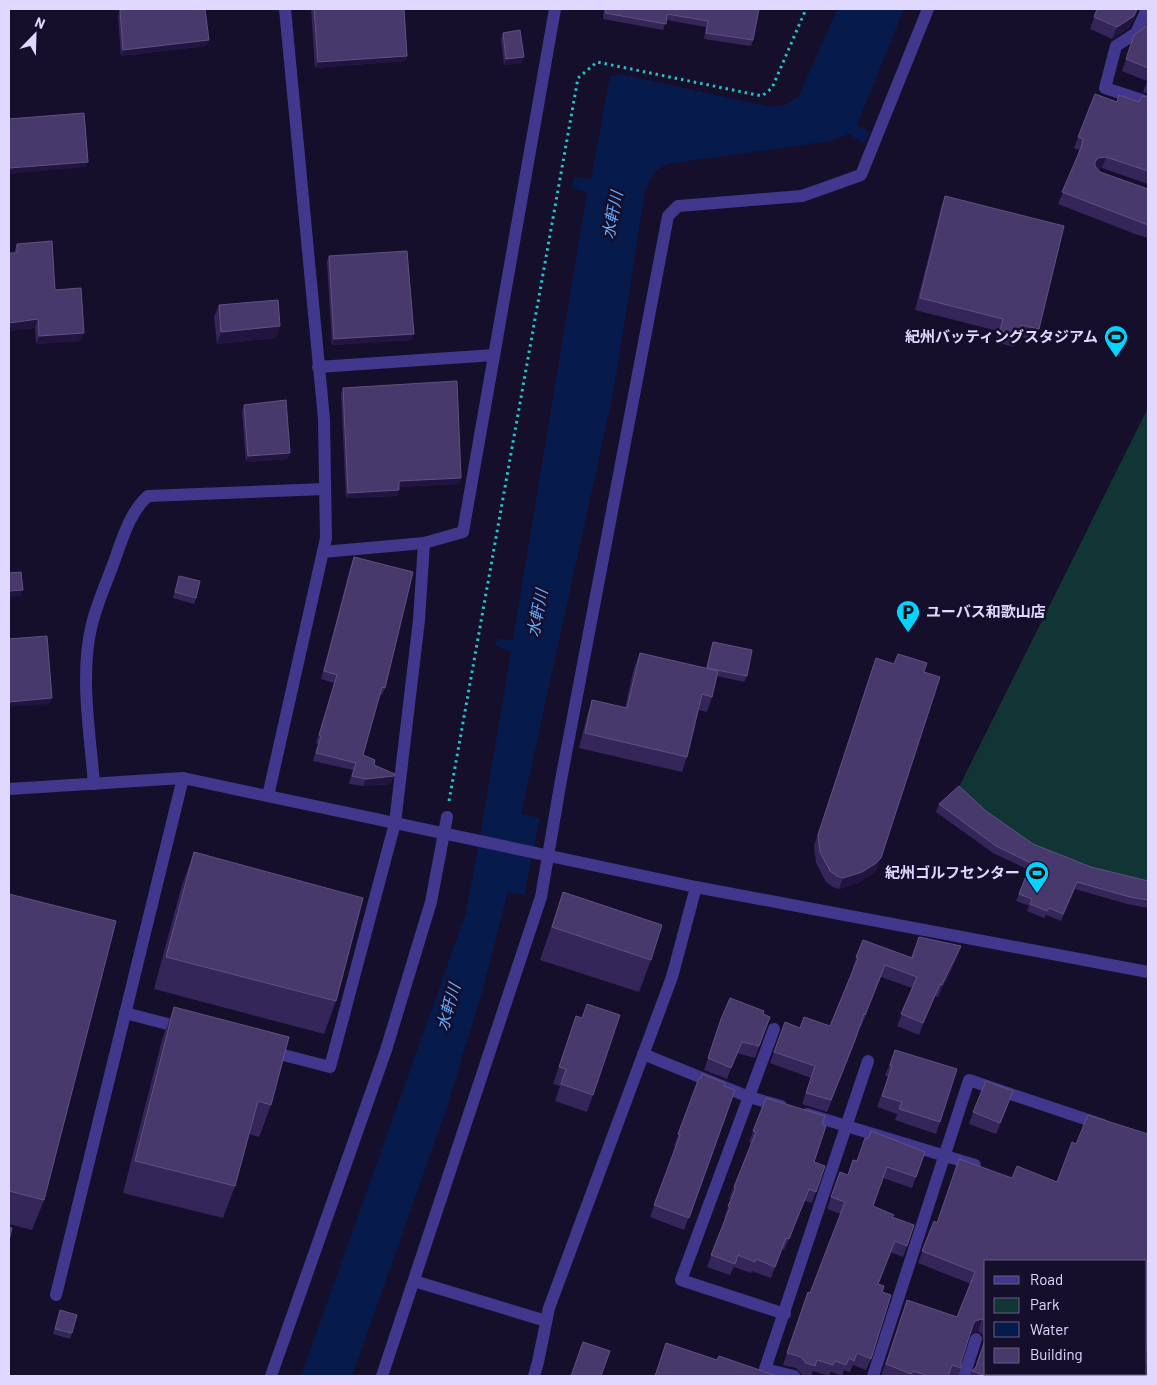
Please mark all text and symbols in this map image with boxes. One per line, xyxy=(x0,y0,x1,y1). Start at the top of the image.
north arrow xyxy=(10,10,60,60)
text: N xyxy=(33,13,48,32)
water label: 水軒川 xyxy=(598,188,626,240)
sports icon: 紀州バッティングスタジアム xyxy=(1103,324,1129,358)
place label: 紀州バッティングスタジアム xyxy=(905,327,1098,345)
water label: 水軒川 xyxy=(523,586,551,638)
parking icon: ユーバス和歌山店 xyxy=(895,599,921,633)
place label: ユーバス和歌山店 xyxy=(926,602,1046,620)
sports icon: 紀州ゴルフセンター xyxy=(1024,860,1050,894)
place label: 紀州ゴルフセンター xyxy=(885,863,1020,881)
water label: 水軒川 xyxy=(432,979,464,1033)
legend xyxy=(984,1260,1147,1375)
text: Road xyxy=(1030,1270,1063,1288)
text: Park xyxy=(1030,1295,1060,1313)
text: Water xyxy=(1030,1320,1069,1338)
text: Building xyxy=(1030,1345,1083,1363)

